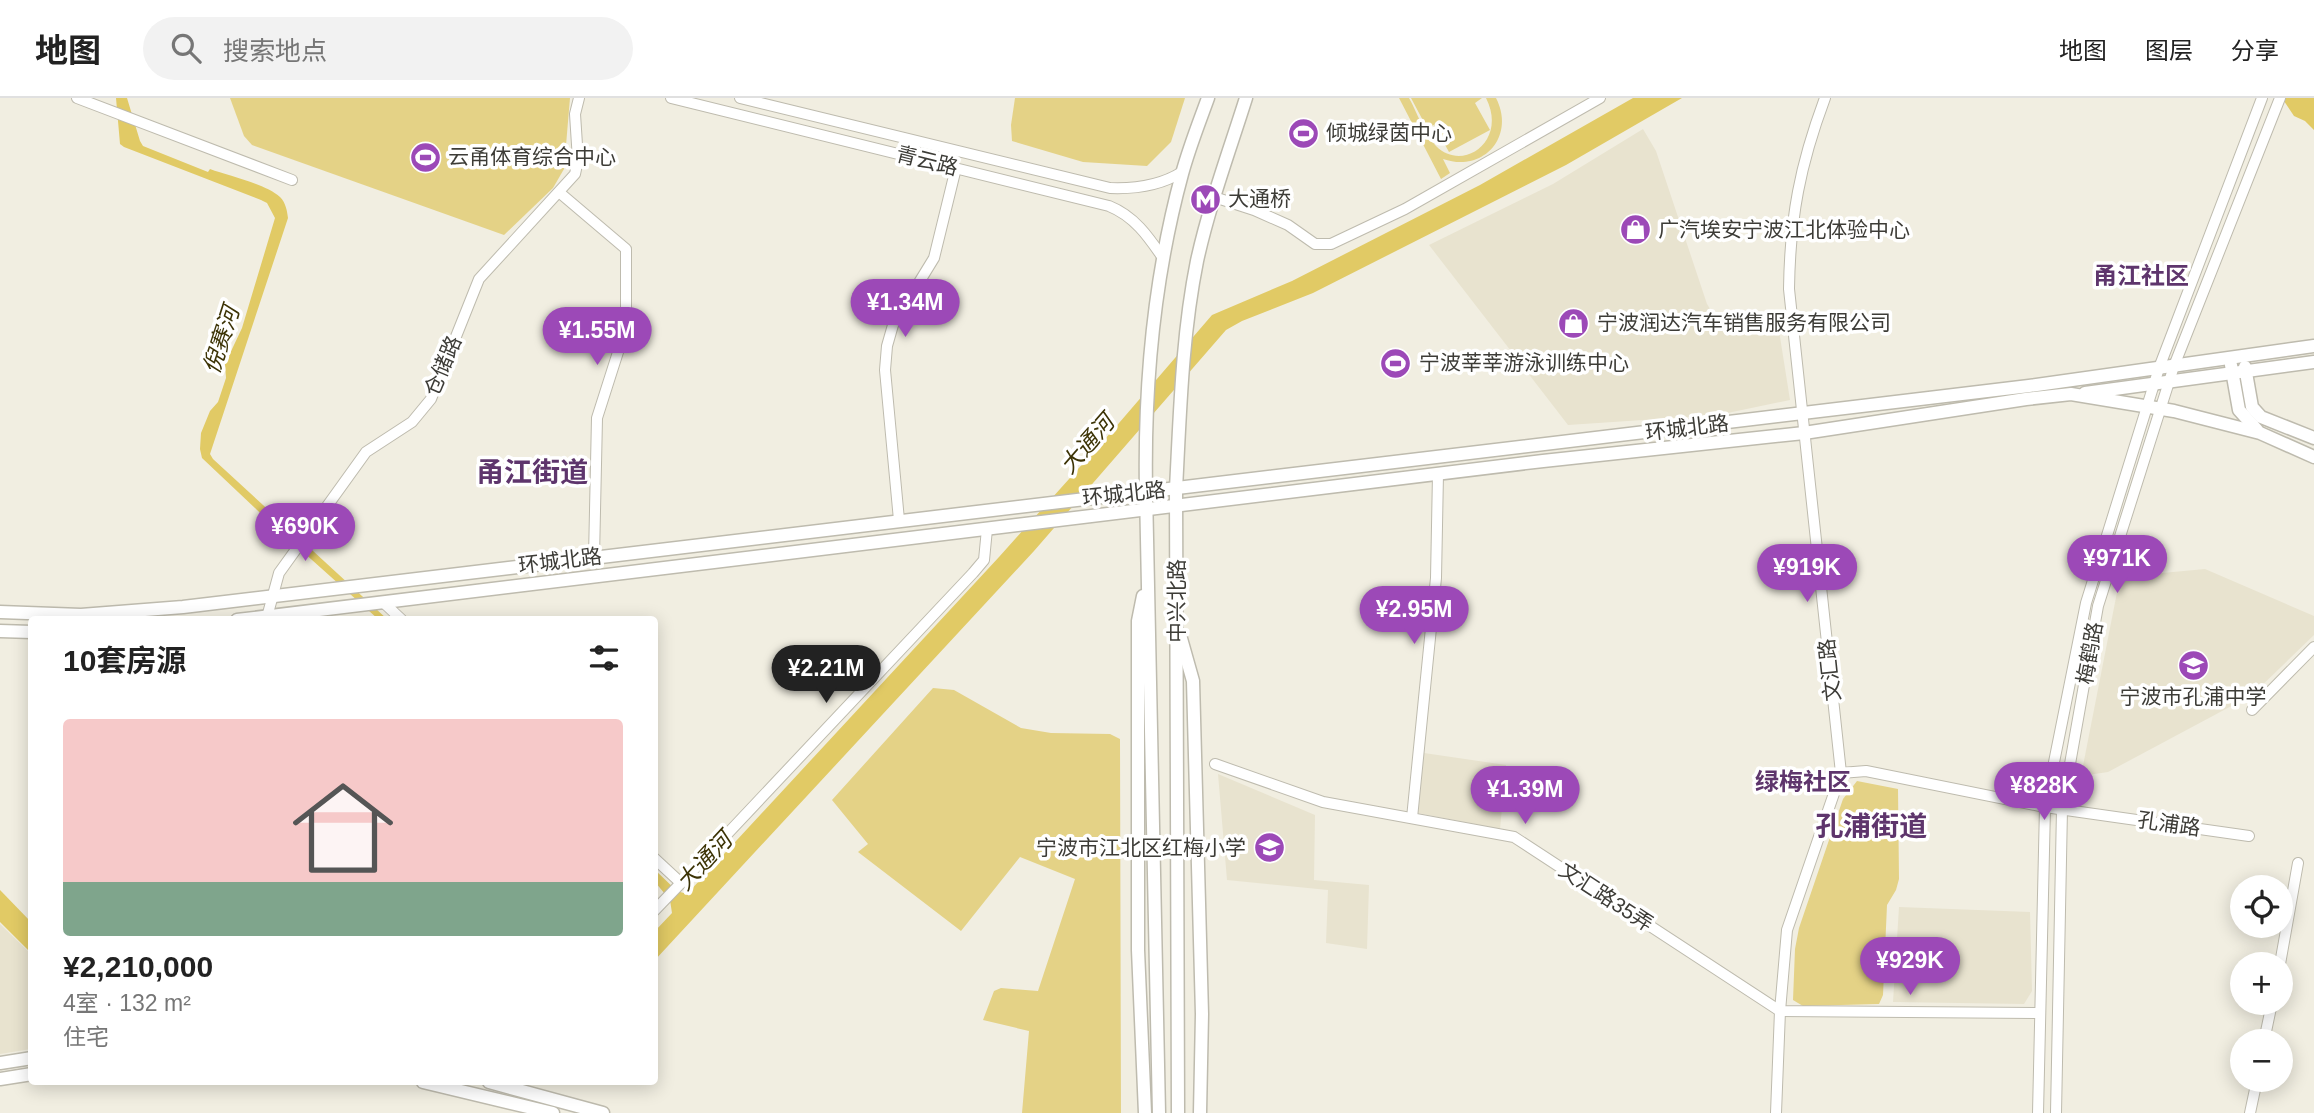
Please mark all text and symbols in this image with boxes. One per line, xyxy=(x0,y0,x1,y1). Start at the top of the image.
search box xyxy=(143,17,633,80)
icon: search xyxy=(167,29,205,67)
text: 地图 xyxy=(35,32,101,69)
text: 搜索地点 xyxy=(223,36,327,66)
text: 地图 xyxy=(2059,37,2107,64)
text: 图层 xyxy=(2145,37,2193,64)
text: 分享 xyxy=(2231,37,2279,64)
sports icon: 倾城绿茵中心 xyxy=(1286,116,1320,150)
place label: 倾城绿茵中心 xyxy=(1326,121,1452,144)
sports icon: 云甬体育综合中心 xyxy=(408,140,442,174)
street label: 青云路 xyxy=(894,142,960,179)
place label: 云甬体育综合中心 xyxy=(448,145,616,168)
metro station icon: 大通桥 xyxy=(1188,182,1222,216)
place label: 大通桥 xyxy=(1228,187,1291,210)
shop icon: 广汽埃安宁波江北体验中心 xyxy=(1618,213,1652,247)
place label: 广汽埃安宁波江北体验中心 xyxy=(1658,218,1910,241)
district label: 甬江社区 xyxy=(2093,262,2189,289)
pin: ¥1.34M xyxy=(848,280,962,339)
text: ¥1.34M xyxy=(867,289,943,315)
water label: 倪赛河 xyxy=(198,299,245,377)
shop icon: 宁波润达汽车销售服务有限公司 xyxy=(1557,306,1591,340)
pin: ¥1.55M xyxy=(540,308,654,367)
place label: 宁波润达汽车销售服务有限公司 xyxy=(1597,311,1891,334)
text: ¥1.55M xyxy=(559,317,635,343)
street label: 仓储路 xyxy=(420,332,465,399)
sports icon: 宁波莘莘游泳训练中心 xyxy=(1379,346,1413,380)
place label: 宁波莘莘游泳训练中心 xyxy=(1419,351,1629,374)
water label: 大通河 xyxy=(1055,406,1122,479)
street label: 环城北路 xyxy=(1644,411,1730,444)
district label: 甬江街道 xyxy=(476,457,588,488)
street label: 环城北路 xyxy=(1081,478,1167,509)
pin: ¥690K xyxy=(256,504,354,563)
text: ¥690K xyxy=(271,513,339,539)
pin: ¥971K xyxy=(2068,536,2166,595)
street label: 环城北路 xyxy=(517,544,603,577)
pin: ¥919K xyxy=(1758,545,1856,604)
text: ¥971K xyxy=(2083,545,2151,571)
text: ¥919K xyxy=(1773,554,1841,580)
street label: 中兴北路 xyxy=(1165,559,1188,643)
pin: ¥2.95M xyxy=(1357,587,1471,646)
text: ¥2.95M xyxy=(1376,596,1452,622)
street label: 梅鹤路 xyxy=(2073,620,2106,686)
street label: 文汇路 xyxy=(1815,638,1844,703)
icon: filters xyxy=(585,639,623,677)
text: 10套房源 xyxy=(63,644,186,677)
pin: ¥2.21M xyxy=(769,646,883,705)
school or university icon: 宁波市孔浦中学 xyxy=(2176,648,2210,682)
text: ¥2.21M xyxy=(788,655,864,681)
place label: 宁波市孔浦中学 xyxy=(2120,685,2267,708)
pin: ¥828K xyxy=(1995,762,2093,822)
icon: home xyxy=(280,765,406,891)
pin: ¥1.39M xyxy=(1468,766,1582,826)
district label: 绿梅社区 xyxy=(1755,768,1851,795)
text: ¥828K xyxy=(2010,772,2078,798)
text: ¥1.39M xyxy=(1487,776,1563,802)
street label: 孔浦路 xyxy=(2136,808,2202,839)
district label: 孔浦街道 xyxy=(1815,811,1927,842)
water label: 大通河 xyxy=(671,824,740,895)
school or university icon: 宁波市江北区红梅小学 xyxy=(1252,831,1286,865)
place label: 宁波市江北区红梅小学 xyxy=(1036,836,1246,859)
street label: 文汇路35弄 xyxy=(1555,858,1658,935)
map controls xyxy=(2230,875,2293,1092)
button: locate xyxy=(2230,875,2293,938)
pin: ¥929K xyxy=(1861,937,1959,997)
text: ¥929K xyxy=(1876,947,1944,973)
text: ¥2,210,000 xyxy=(63,950,213,983)
button: + xyxy=(2230,952,2293,1015)
text: 4室 · 132 m² xyxy=(63,990,191,1016)
text: 住宅 xyxy=(63,1024,109,1050)
button: − xyxy=(2230,1029,2293,1092)

